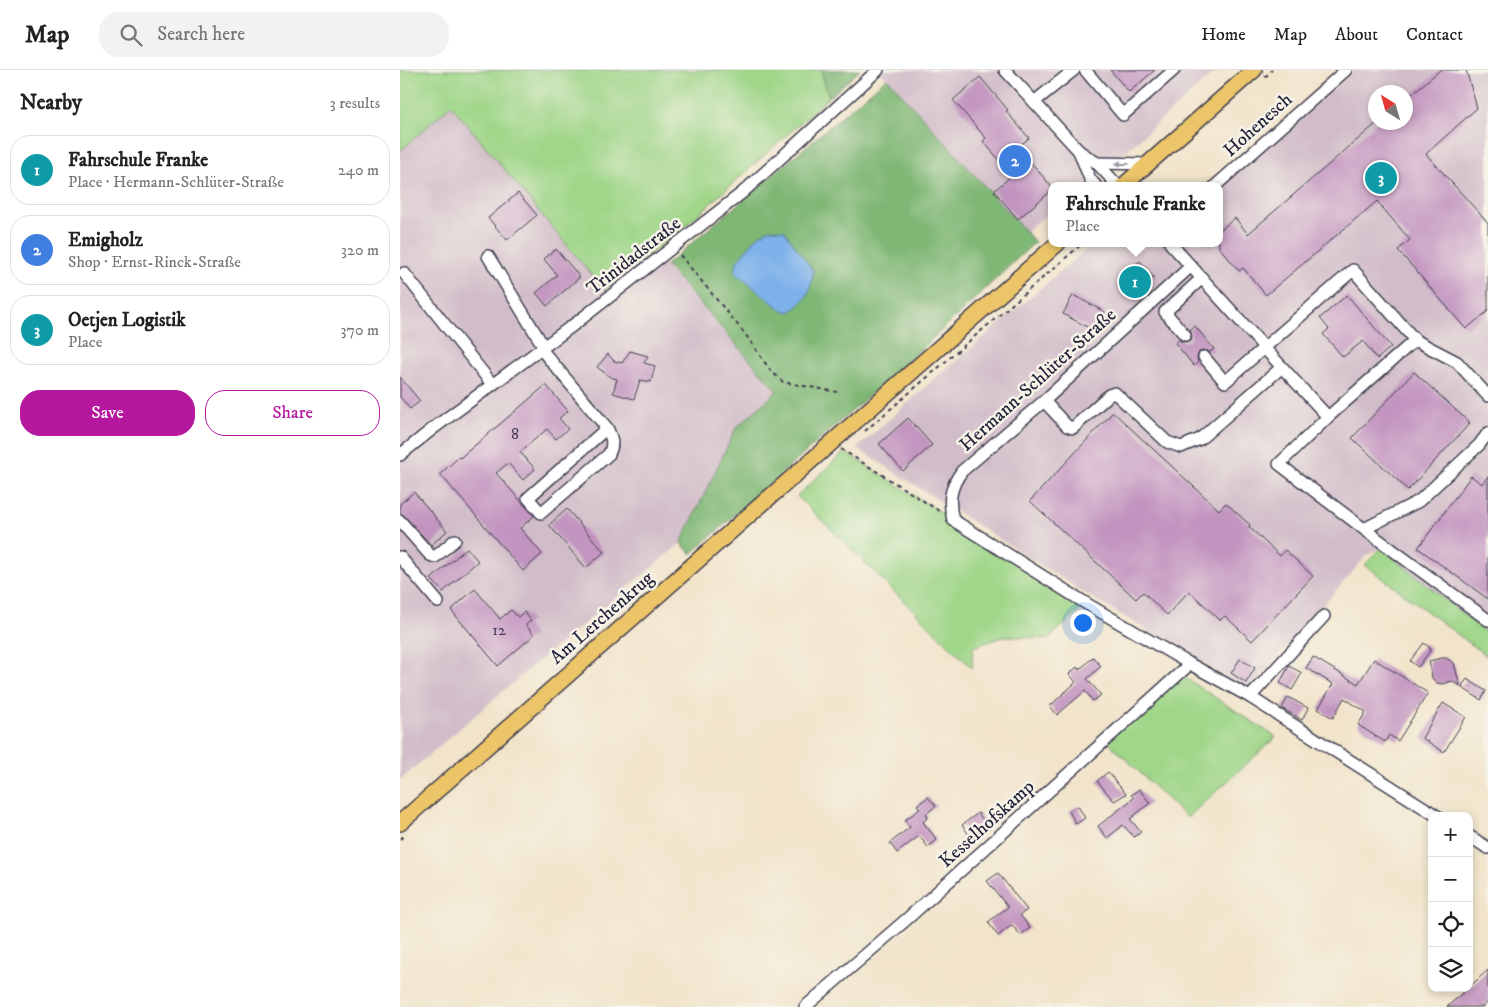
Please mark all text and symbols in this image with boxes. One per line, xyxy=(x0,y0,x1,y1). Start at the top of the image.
search box xyxy=(99,12,449,57)
text: Map xyxy=(25,20,69,50)
icon: search xyxy=(117,21,145,49)
text: Search here xyxy=(157,23,245,46)
text: Home xyxy=(1201,24,1246,46)
text: Map xyxy=(1274,24,1307,46)
text: About xyxy=(1335,24,1378,46)
text: Contact xyxy=(1406,24,1463,46)
north arrow xyxy=(1368,85,1413,130)
street label: Hohenesch xyxy=(1219,88,1297,162)
text: Nearby xyxy=(20,90,82,116)
text: 3 results xyxy=(330,93,380,113)
pin: 2 xyxy=(999,142,1031,180)
text: Fahrschule Franke xyxy=(68,149,208,172)
pin: 3 xyxy=(1365,159,1397,197)
text: 1 xyxy=(34,160,40,180)
text: 240 m xyxy=(338,160,379,180)
one-way arrow xyxy=(1114,160,1130,168)
text: Place · Hermann-Schlüter-Straße xyxy=(68,172,284,192)
popup xyxy=(1048,182,1223,247)
text: Fahrschule Franke xyxy=(1065,193,1206,216)
street label: Trinidadstraße xyxy=(582,212,686,300)
text: Place xyxy=(1065,216,1100,236)
text: Emigholz xyxy=(68,229,143,252)
text: 2 xyxy=(33,240,41,260)
text: 320 m xyxy=(341,240,379,260)
text: Shop · Ernst-Rinck-Straße xyxy=(68,252,241,272)
pin: 1 xyxy=(1119,263,1151,301)
street label: Hermann-Schlüter-Straße xyxy=(955,304,1121,456)
text: Oetjen Logistik xyxy=(68,309,186,332)
text: 3 xyxy=(34,320,40,340)
text: 370 m xyxy=(341,320,379,340)
text: Place xyxy=(68,332,102,352)
button: Save xyxy=(20,390,195,436)
button: Share xyxy=(205,390,380,436)
house number: 8 xyxy=(511,424,519,444)
street label: Am Lerchenkrug xyxy=(545,566,659,669)
your location xyxy=(1070,610,1096,636)
house number: 12 xyxy=(492,620,506,640)
street label: Kesselhofskamp xyxy=(935,775,1039,873)
map controls xyxy=(1428,812,1473,992)
button: + xyxy=(1428,812,1473,857)
button: − xyxy=(1428,857,1473,902)
button: locate xyxy=(1428,902,1473,947)
button: layers xyxy=(1428,947,1473,992)

